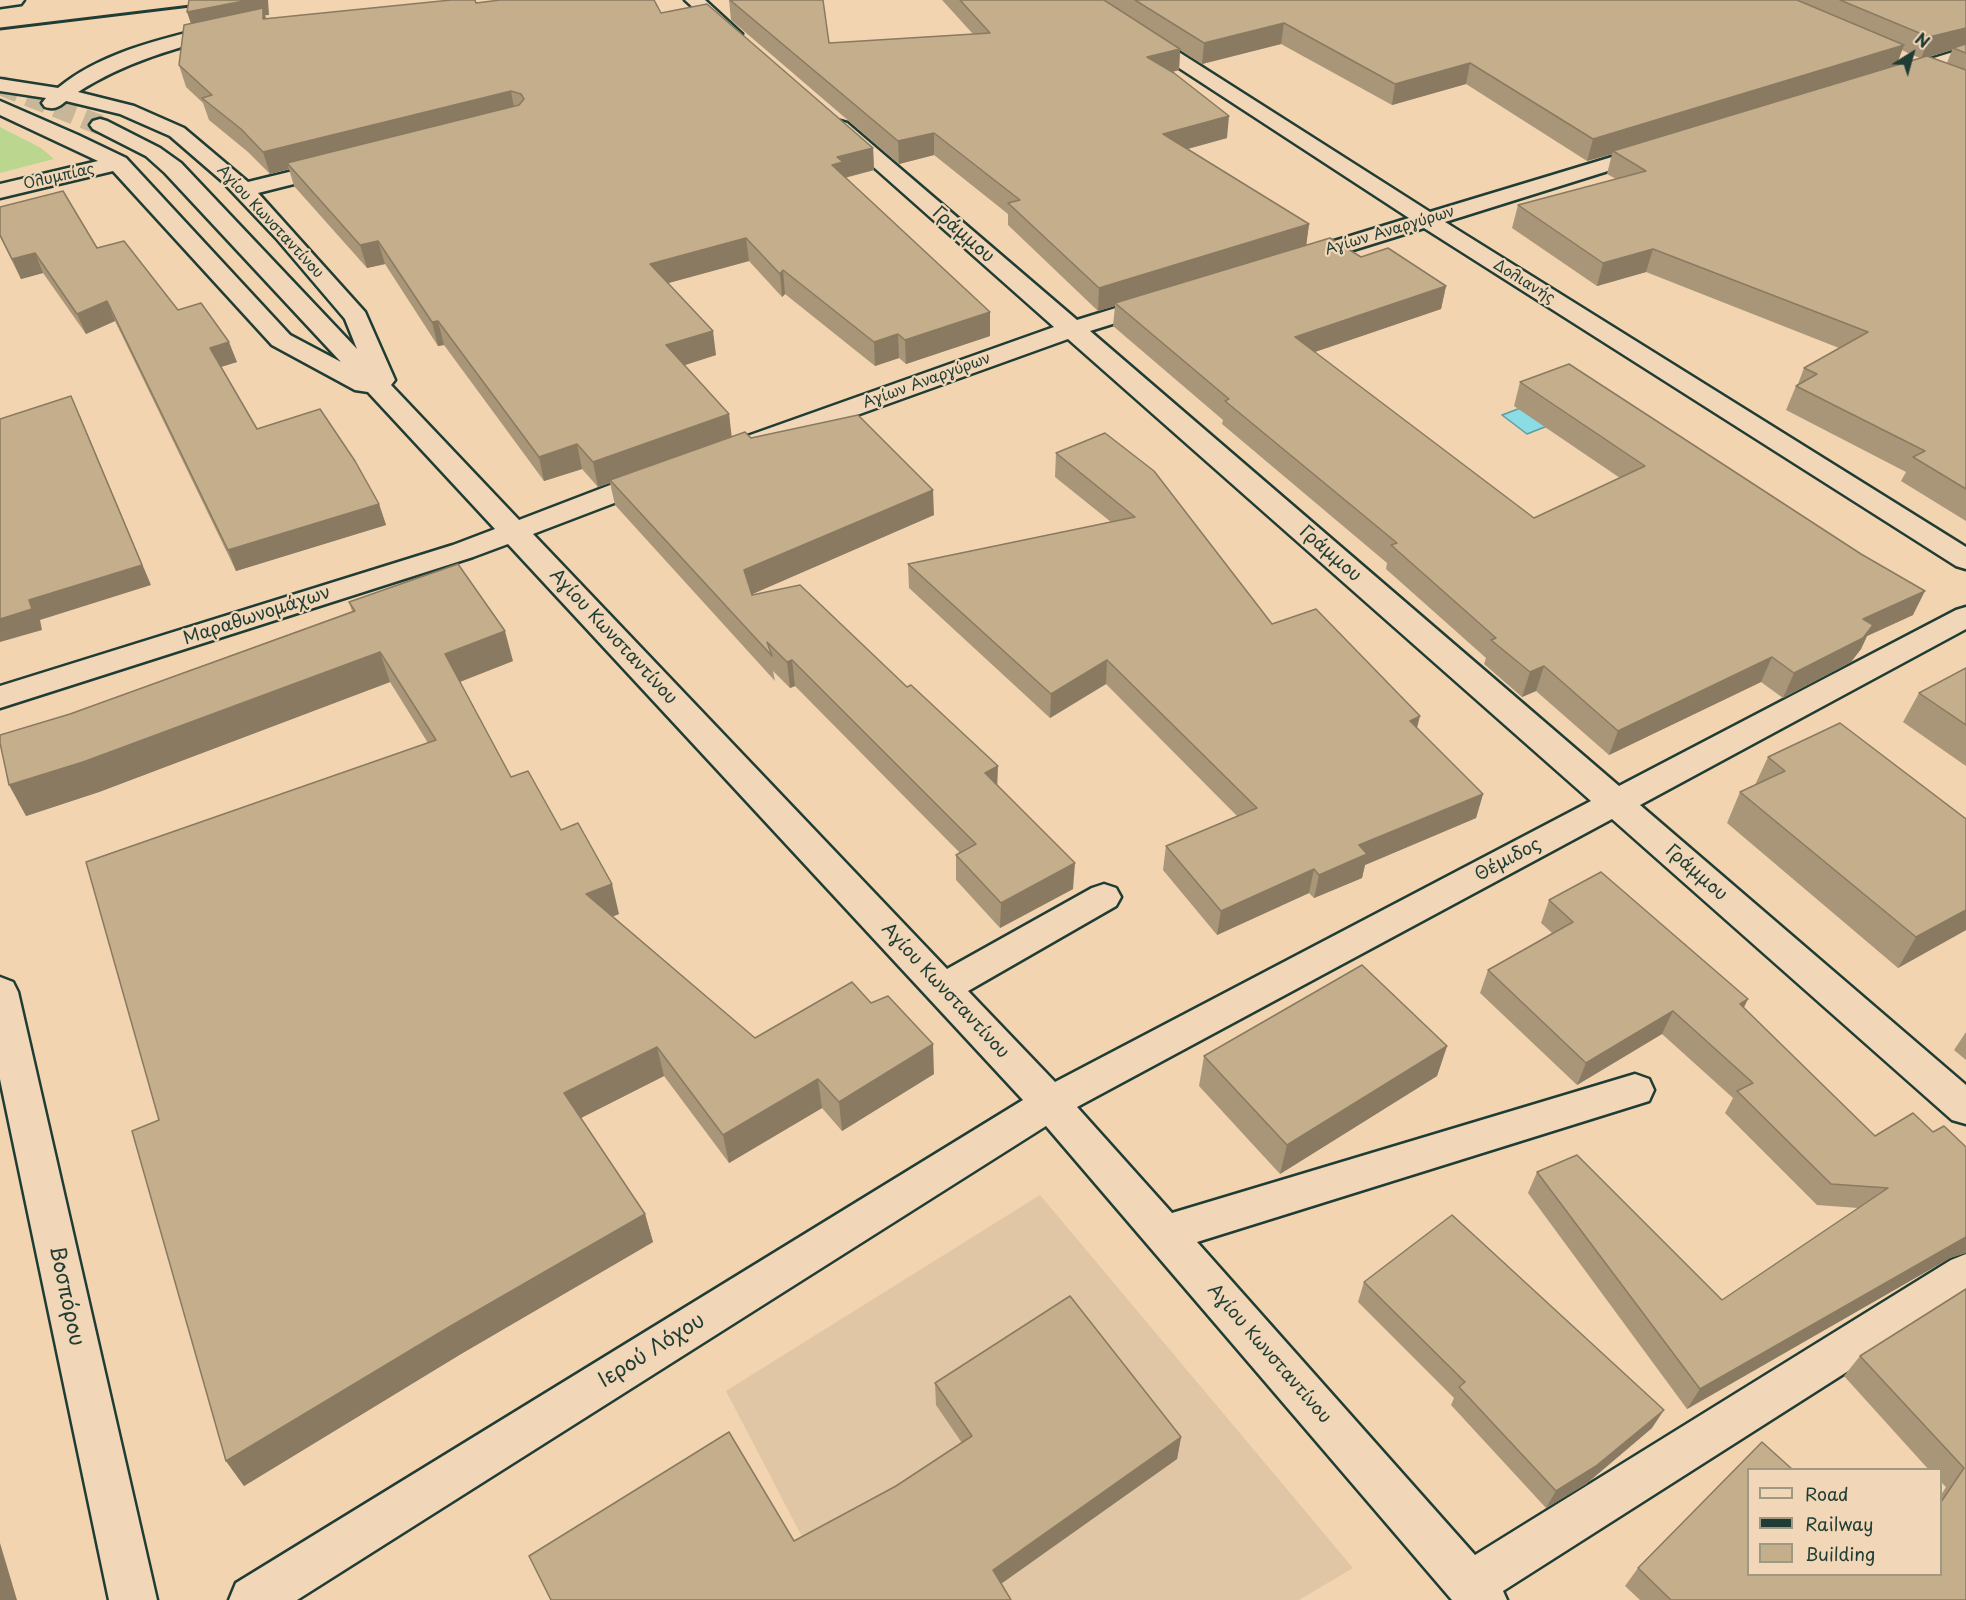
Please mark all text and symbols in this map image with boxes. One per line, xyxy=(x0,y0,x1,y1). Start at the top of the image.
north arrow xyxy=(1882,24,1942,84)
text: N xyxy=(1911,26,1935,53)
street label: Ολυμπίας xyxy=(22,160,96,194)
street label: Αγίου Κωνσταντίνου xyxy=(213,162,327,282)
street label: Γράμμου xyxy=(928,202,998,268)
street label: Αγίων Αναργύρων xyxy=(1323,203,1457,259)
street label: Δολιανής xyxy=(1490,256,1558,308)
street label: Αγίων Αναργύρων xyxy=(861,349,993,413)
street label: Γράμμου xyxy=(1295,521,1365,587)
street label: Αγίου Κωνσταντίνου xyxy=(545,565,681,709)
street label: Μαραθωνομάχων xyxy=(181,582,333,650)
street label: Θέμιδος xyxy=(1471,834,1545,886)
street label: Γράμμου xyxy=(1661,840,1731,906)
street label: Αγίου Κωνσταντίνου xyxy=(877,919,1013,1063)
street label: Βοσπόρου xyxy=(43,1244,89,1348)
street label: Αγίου Κωνσταντίνου xyxy=(1203,1280,1335,1428)
street label: Ιερού Λόχου xyxy=(594,1308,710,1394)
legend xyxy=(1747,1468,1942,1576)
text: Road xyxy=(1805,1480,1849,1507)
text: Railway xyxy=(1805,1510,1873,1537)
text: Building xyxy=(1805,1540,1875,1567)

